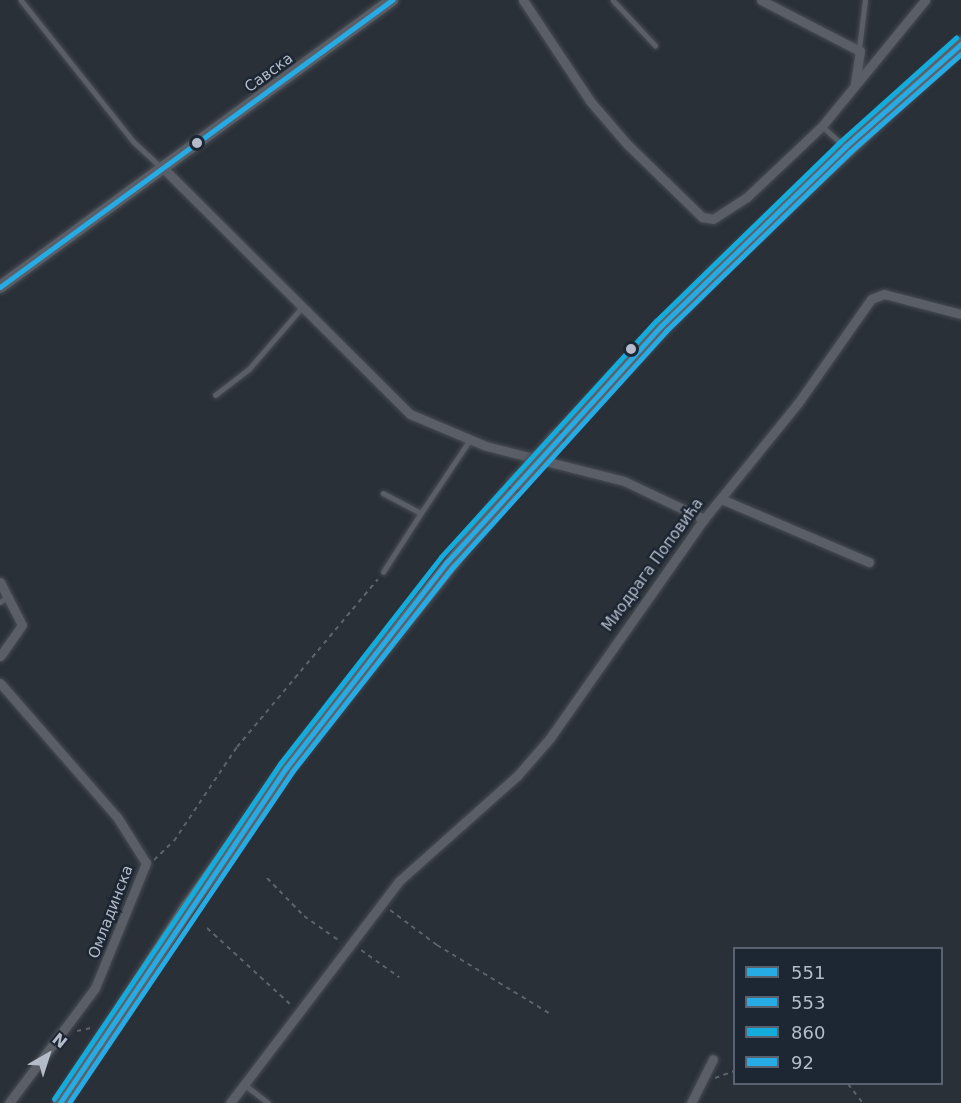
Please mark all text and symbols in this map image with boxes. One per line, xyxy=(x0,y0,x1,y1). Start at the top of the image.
street label: Савска xyxy=(241,50,297,96)
unlabelled marker xyxy=(191,137,203,149)
unlabelled marker xyxy=(625,343,637,355)
street label: Миодрага Поповића xyxy=(599,495,707,635)
street label: Омладинска xyxy=(85,863,137,961)
legend xyxy=(733,947,943,1085)
text: 551 xyxy=(791,962,825,983)
text: 553 xyxy=(791,992,825,1013)
text: 860 xyxy=(791,1022,825,1043)
north arrow xyxy=(18,1025,78,1085)
text: N xyxy=(48,1029,71,1052)
text: 92 xyxy=(791,1052,814,1073)

